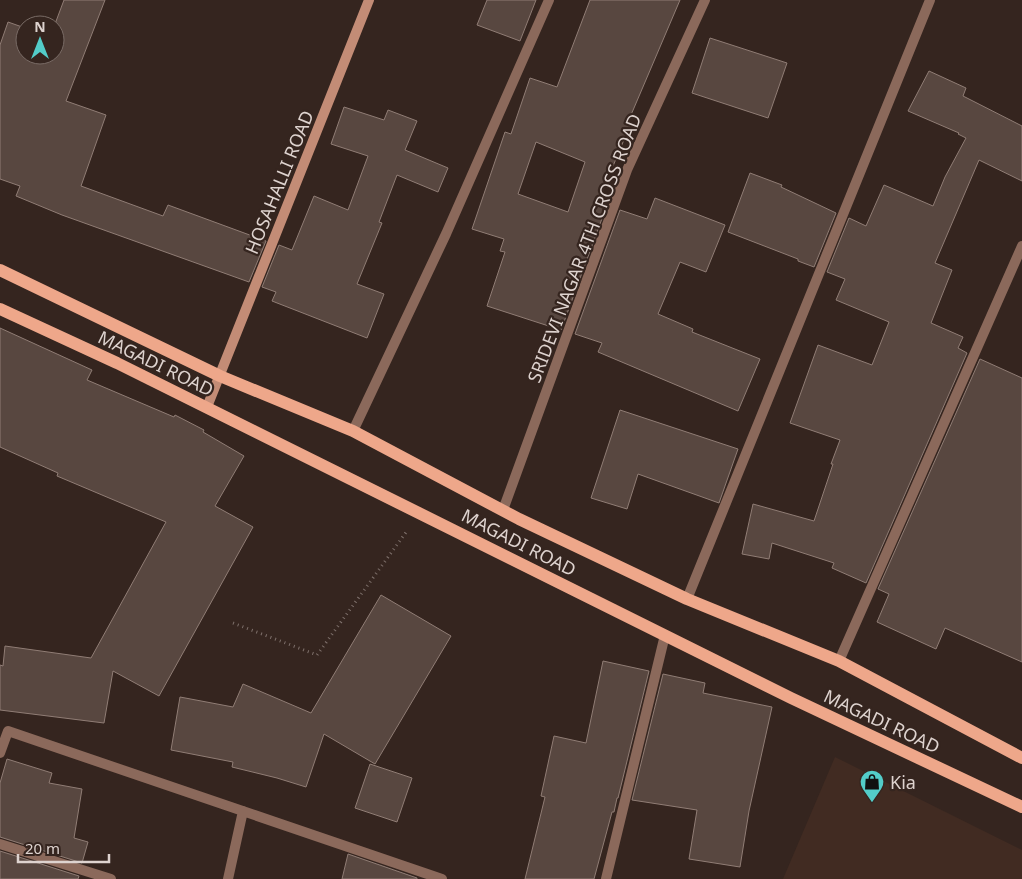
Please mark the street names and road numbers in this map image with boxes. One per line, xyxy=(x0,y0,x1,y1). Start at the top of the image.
street label: HOSAHALLI ROAD xyxy=(239,107,319,257)
street label: SRIDEVI NAGAR 4TH CROSS ROAD xyxy=(522,110,646,386)
street label: MAGADI ROAD xyxy=(94,325,218,401)
street label: MAGADI ROAD xyxy=(458,503,580,581)
street label: MAGADI ROAD xyxy=(820,684,944,758)

